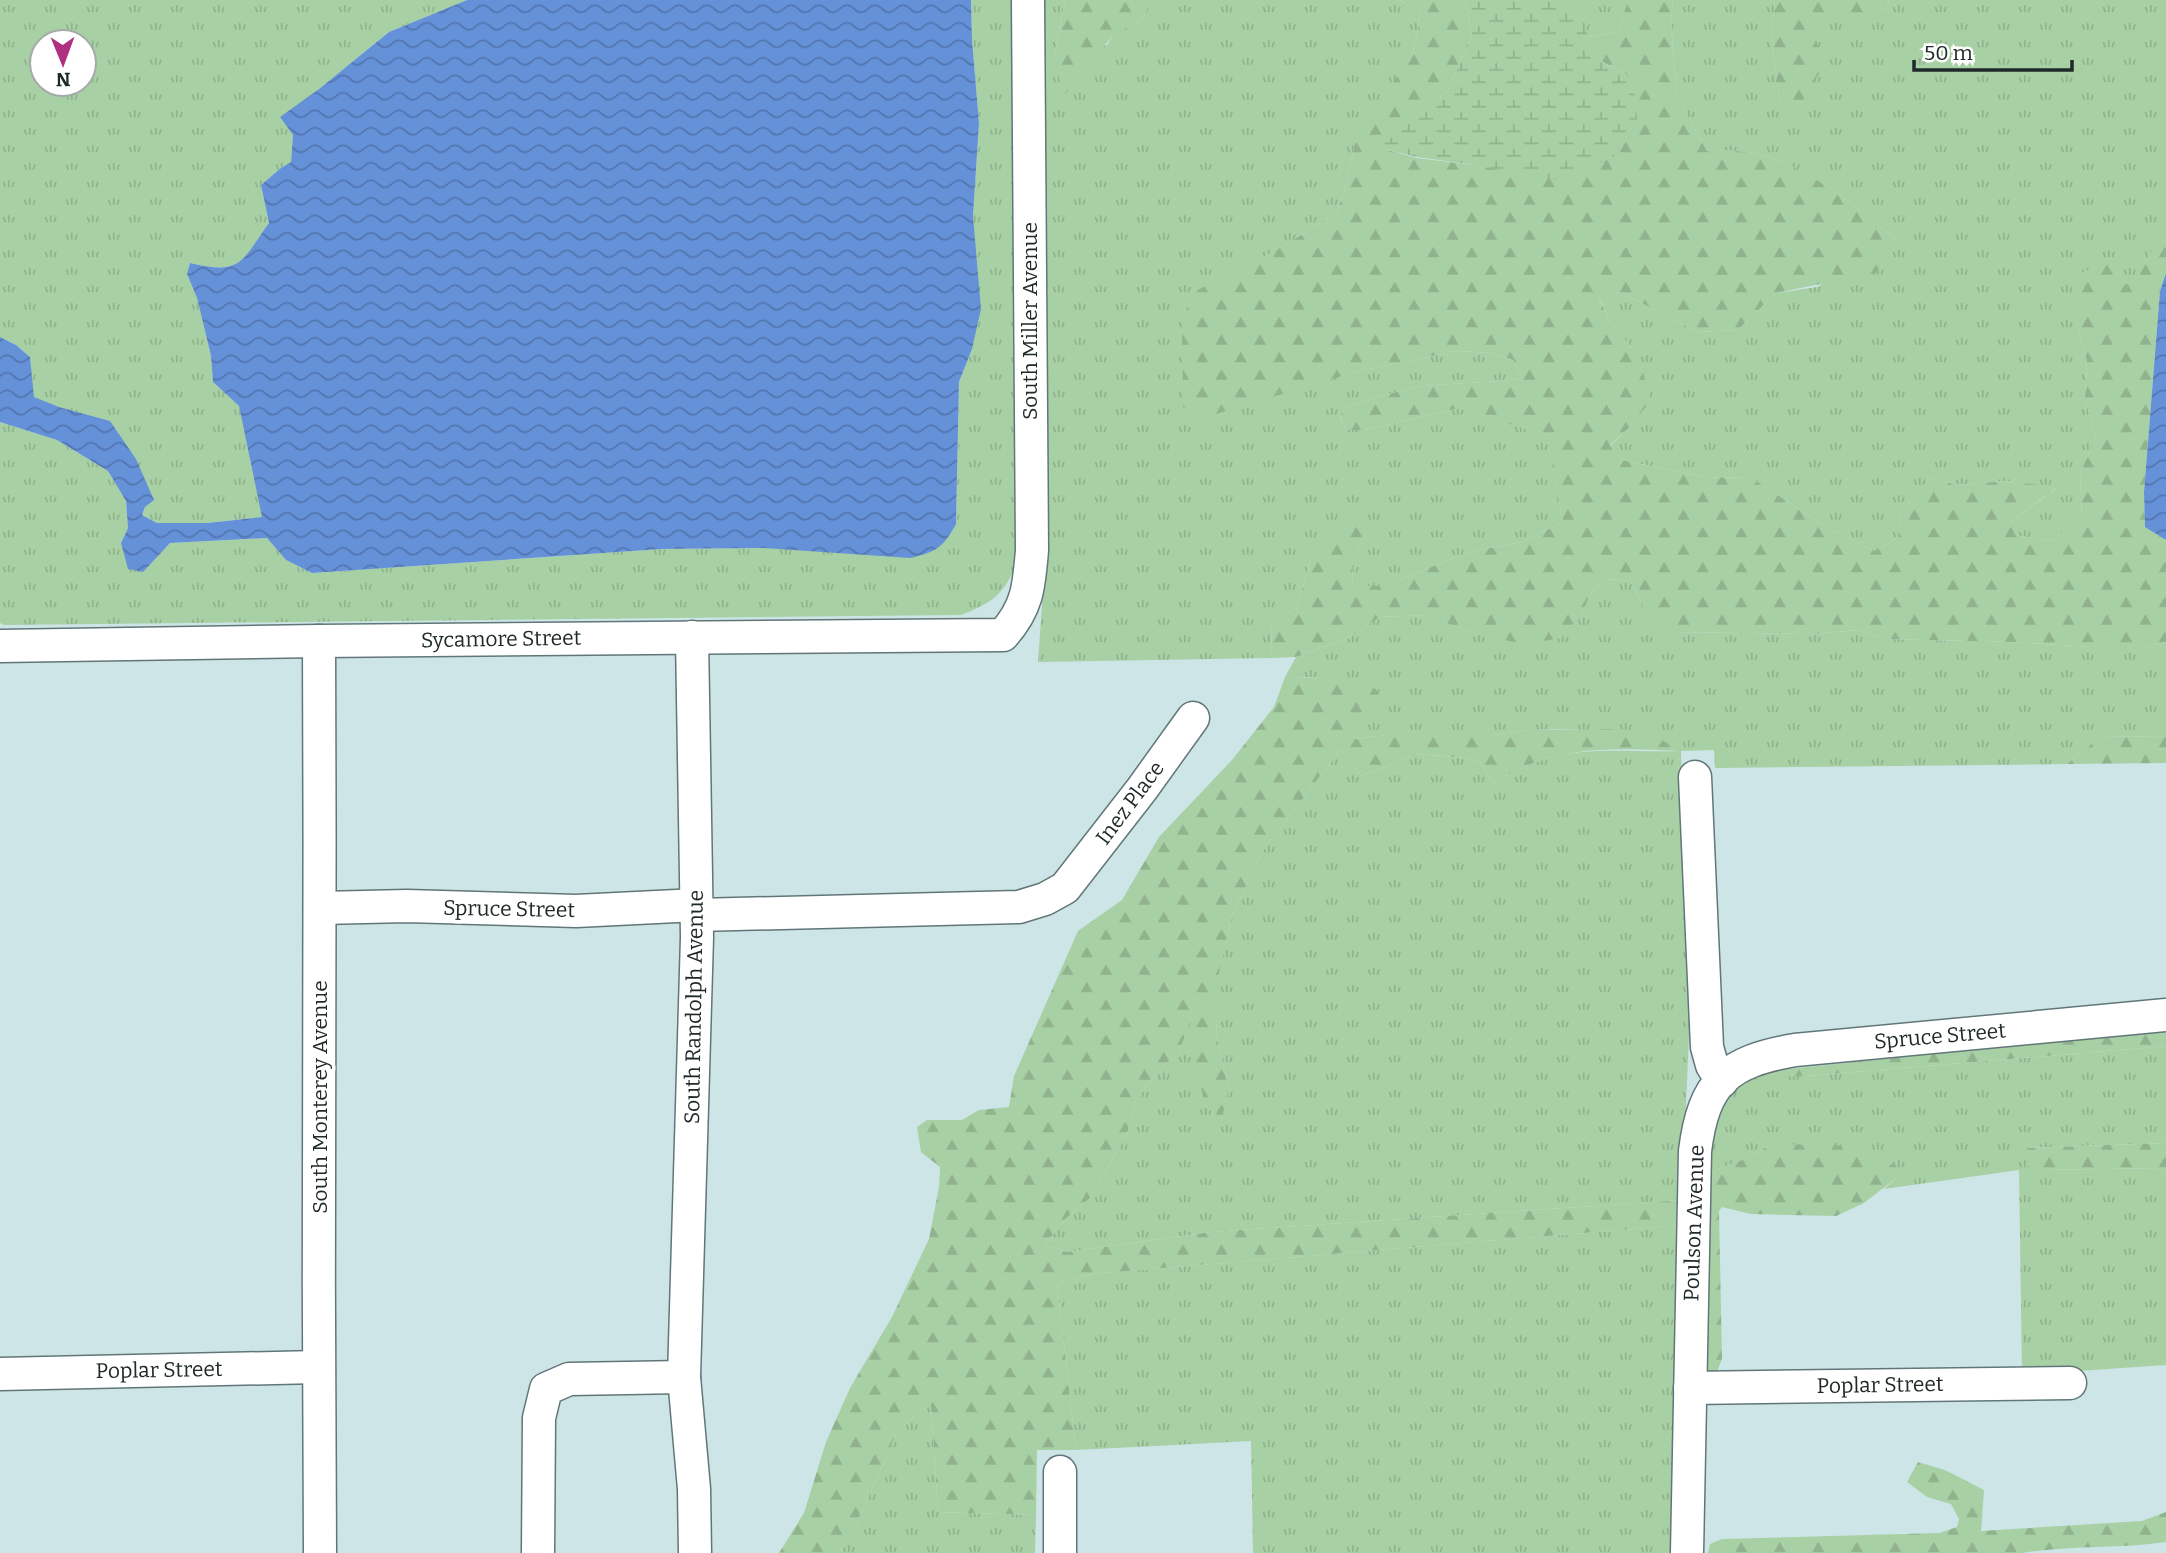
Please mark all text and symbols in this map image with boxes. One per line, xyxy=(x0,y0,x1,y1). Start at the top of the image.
north arrow xyxy=(28,28,98,98)
scale bar xyxy=(1914,28,2072,72)
text: 50 m xyxy=(1924,40,1973,66)
text: N xyxy=(55,68,71,91)
street label: South Miller Avenue xyxy=(1017,222,1043,420)
street label: Sycamore Street xyxy=(421,625,582,653)
street label: Inez Place xyxy=(1090,756,1170,850)
street label: South Randolph Avenue xyxy=(679,890,709,1124)
street label: Spruce Street xyxy=(443,895,576,923)
street label: South Monterey Avenue xyxy=(307,980,333,1214)
street label: Spruce Street xyxy=(1873,1017,2007,1055)
street label: Poulson Avenue xyxy=(1678,1144,1710,1302)
street label: Poplar Street xyxy=(95,1356,223,1384)
street label: Poplar Street xyxy=(1816,1371,1944,1399)

